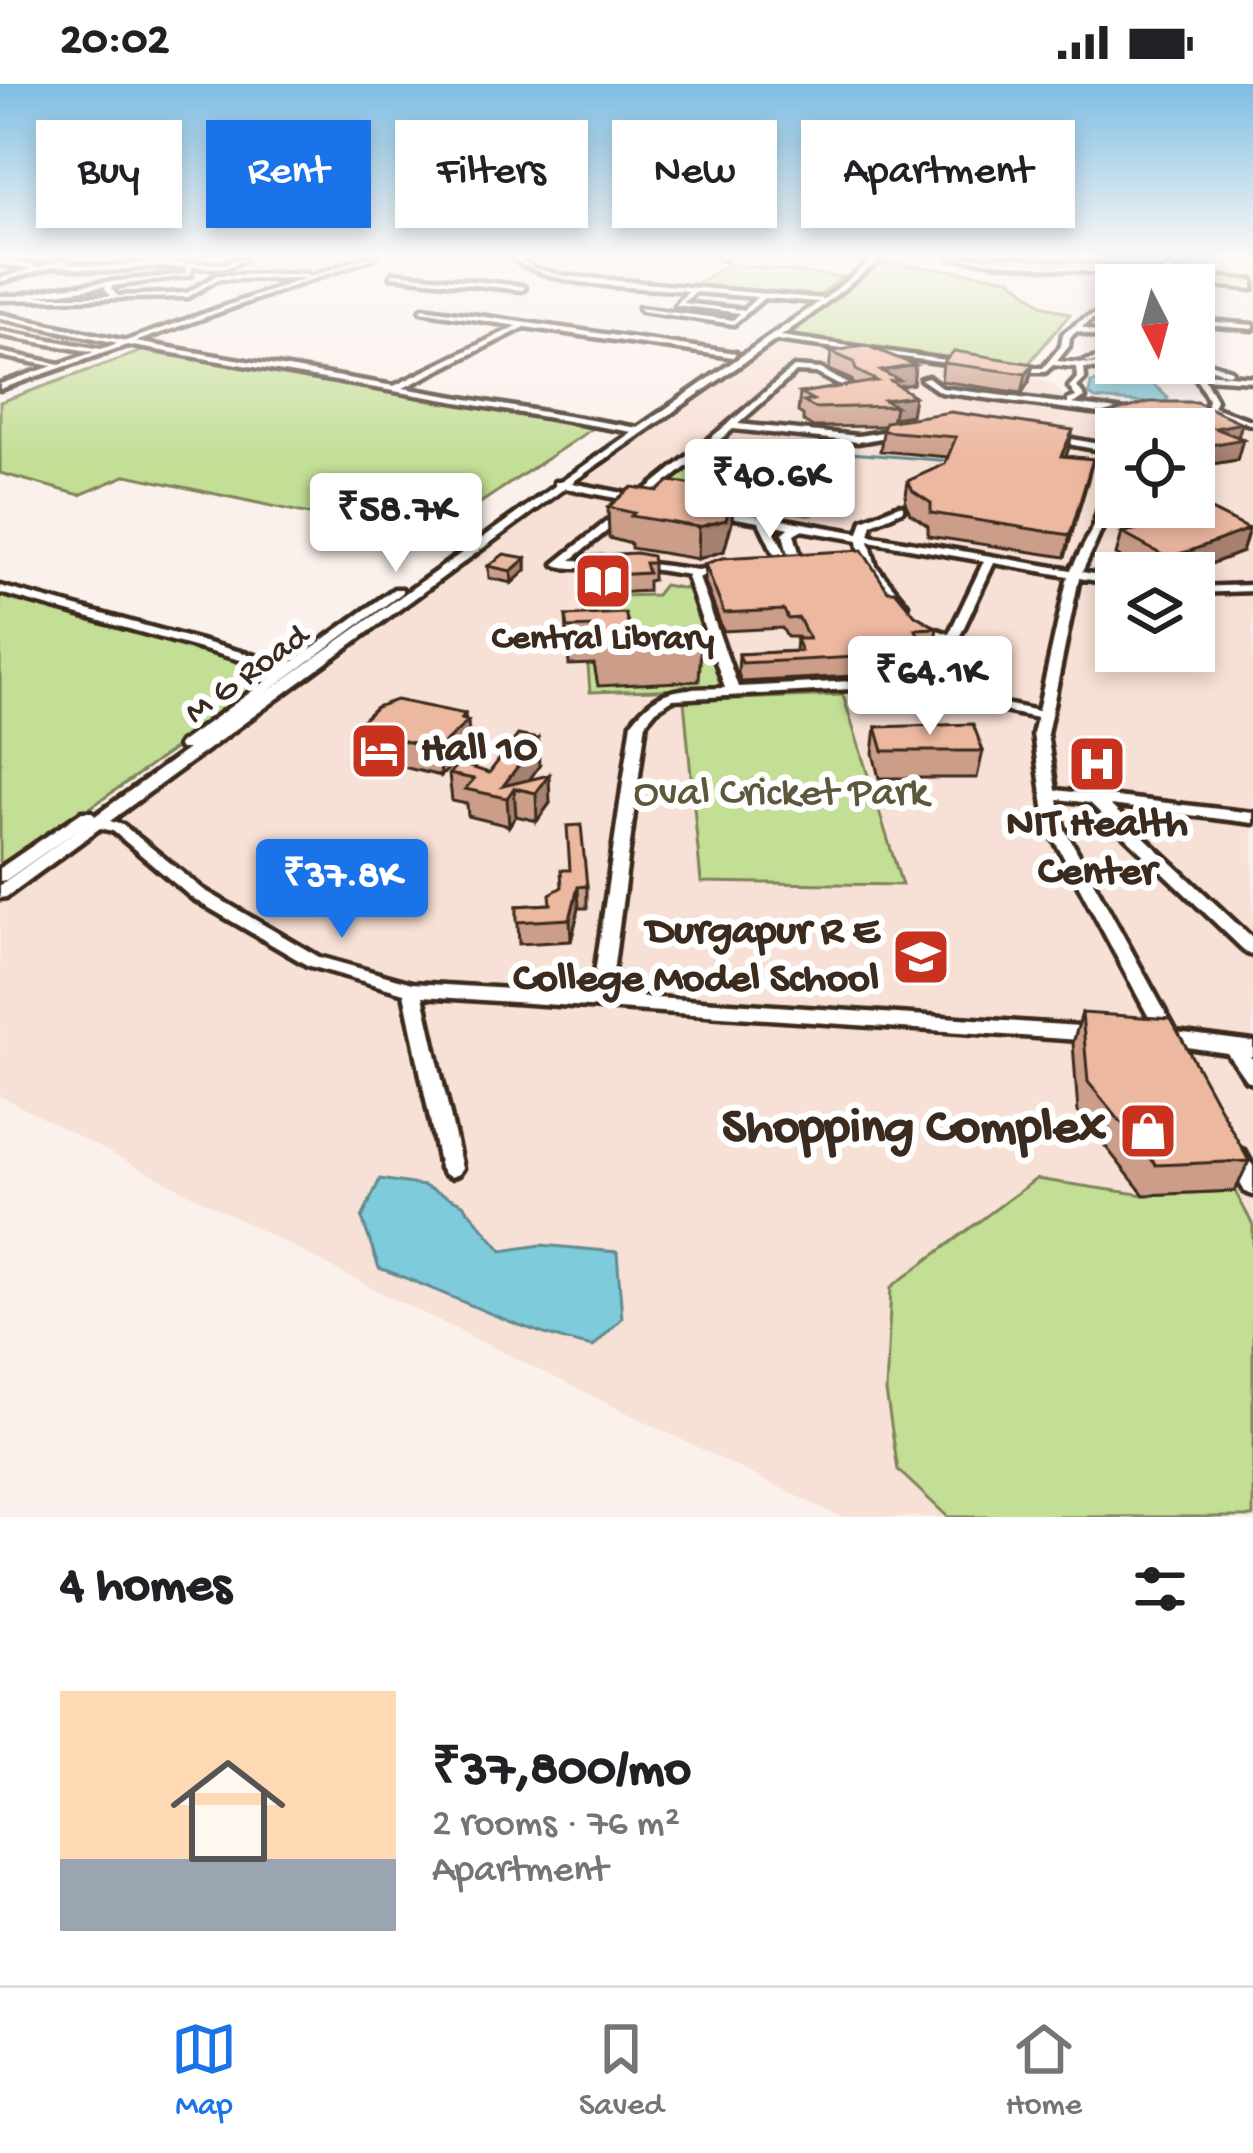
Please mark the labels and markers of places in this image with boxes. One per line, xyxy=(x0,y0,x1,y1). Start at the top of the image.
pin: ₹40.6K xyxy=(672,439,868,541)
pin: ₹58.7K xyxy=(298,473,494,575)
library icon: Central Library xyxy=(572,550,634,612)
place label: Central Library xyxy=(492,619,714,662)
pin: ₹64.1K xyxy=(832,636,1028,738)
hotel icon: Hall 10 xyxy=(348,720,410,782)
place label: Hall 10 xyxy=(421,727,538,776)
hospital icon: NIT Health Center xyxy=(1066,733,1128,795)
place label: NIT Health Center xyxy=(1006,802,1188,899)
pin: ₹37.8K xyxy=(244,839,440,941)
place label: Durgapur R E College Model School xyxy=(513,909,882,1006)
school or university icon: Durgapur R E College Model School xyxy=(890,926,952,988)
shop icon: Shopping Complex xyxy=(1117,1100,1179,1162)
place label: Shopping Complex xyxy=(722,1101,1106,1161)

